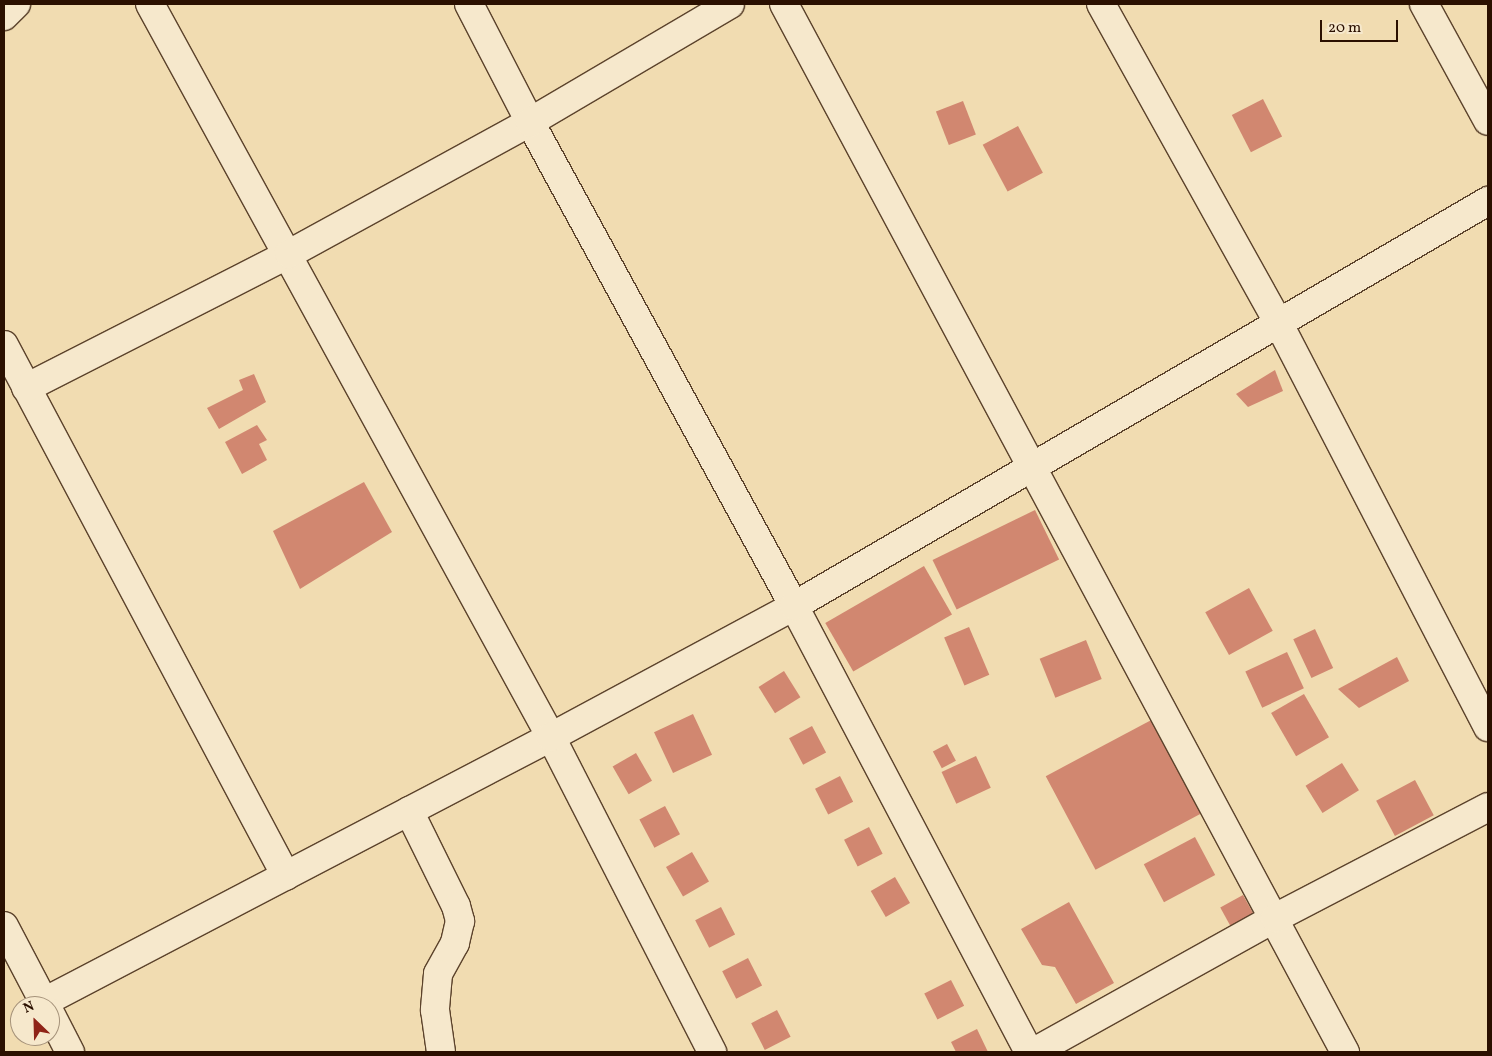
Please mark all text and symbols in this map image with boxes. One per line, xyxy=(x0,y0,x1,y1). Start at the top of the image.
scale bar xyxy=(1322,10,1400,42)
text: 20 m xyxy=(1328,18,1361,39)
north arrow xyxy=(10,996,60,1046)
text: N xyxy=(21,997,38,1019)

